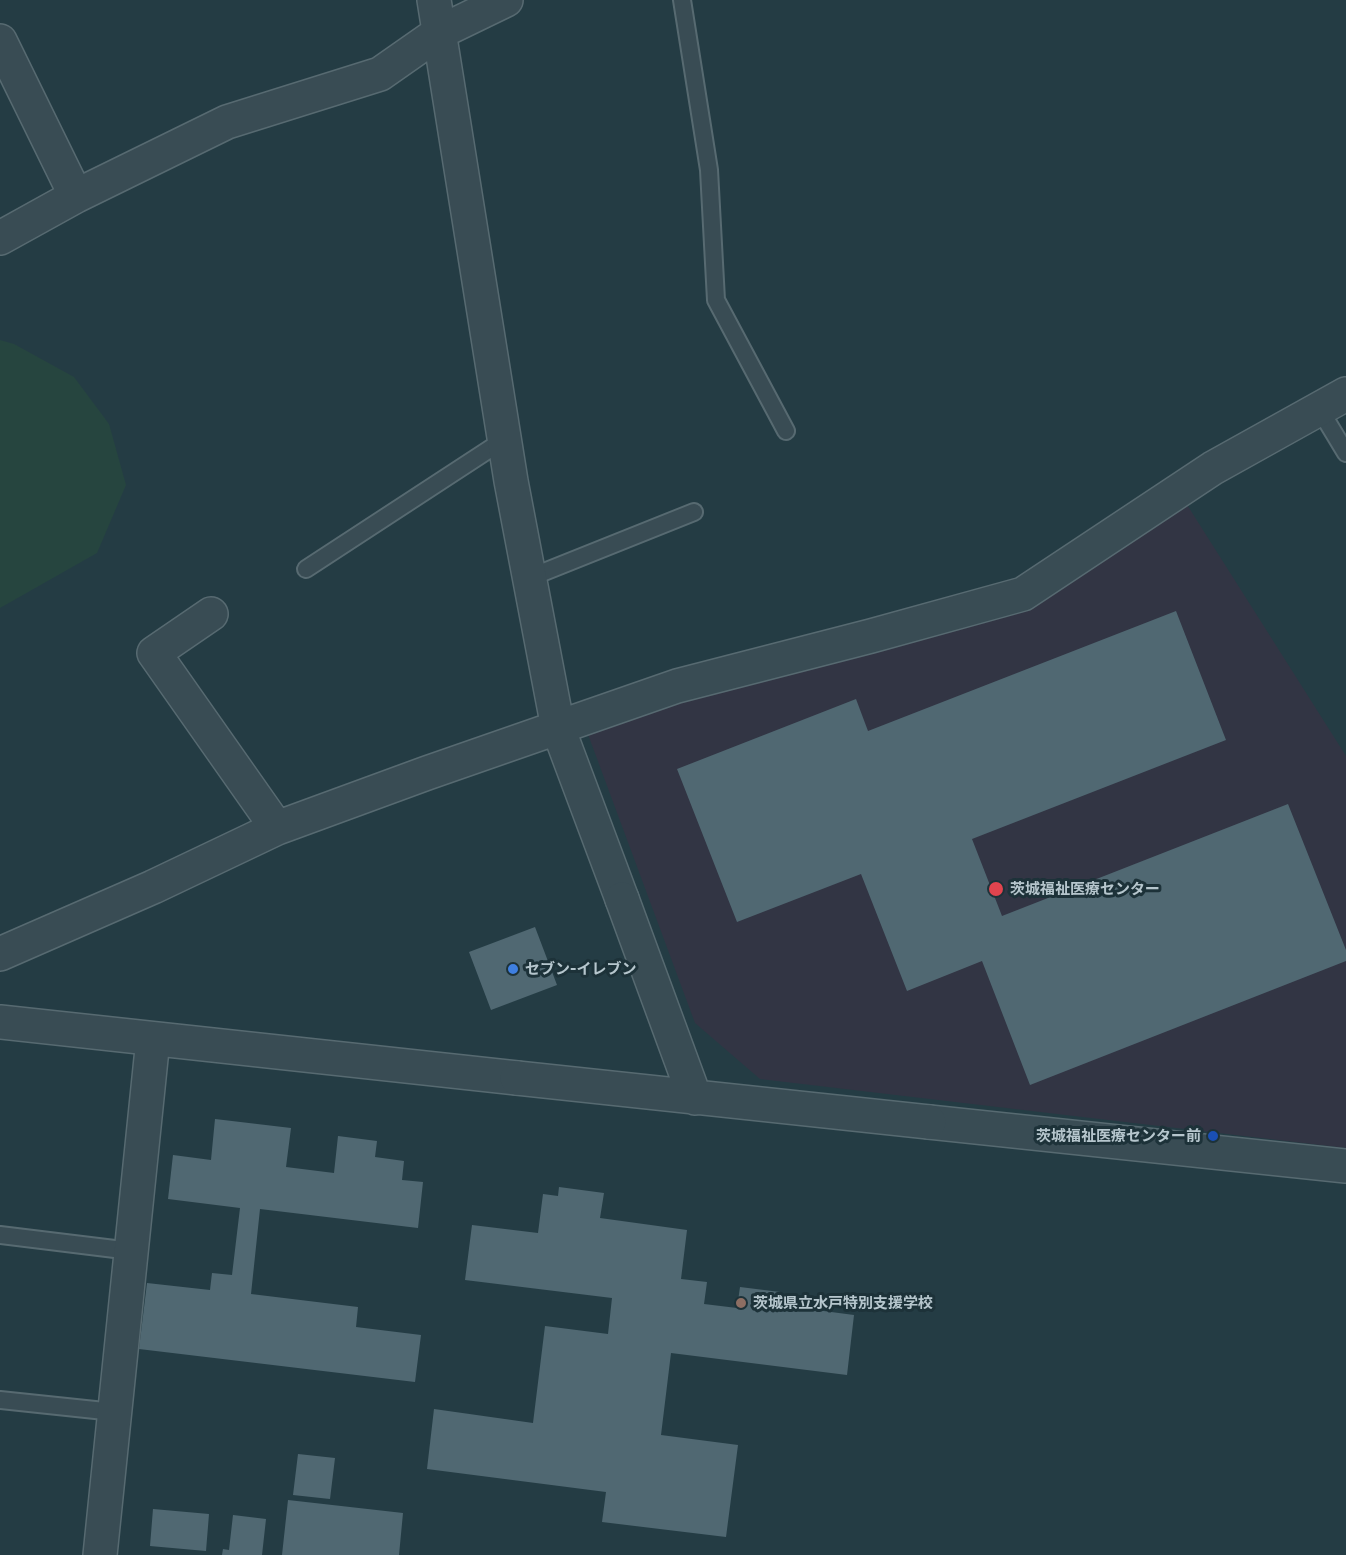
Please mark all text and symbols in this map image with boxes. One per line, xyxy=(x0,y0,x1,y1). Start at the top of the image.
marker: 茨城福祉医療センター xyxy=(987,880,1005,898)
place label: 茨城福祉医療センター xyxy=(1010,880,1160,898)
place label: セブン-イレブン xyxy=(525,960,636,978)
marker: セブン-イレブン xyxy=(506,962,520,976)
place label: 茨城福祉医療センター前 xyxy=(1036,1127,1201,1145)
marker: 茨城福祉医療センター前 xyxy=(1206,1129,1220,1143)
place label: 茨城県立水戸特別支援学校 xyxy=(753,1294,933,1312)
marker: 茨城県立水戸特別支援学校 xyxy=(734,1296,748,1310)

